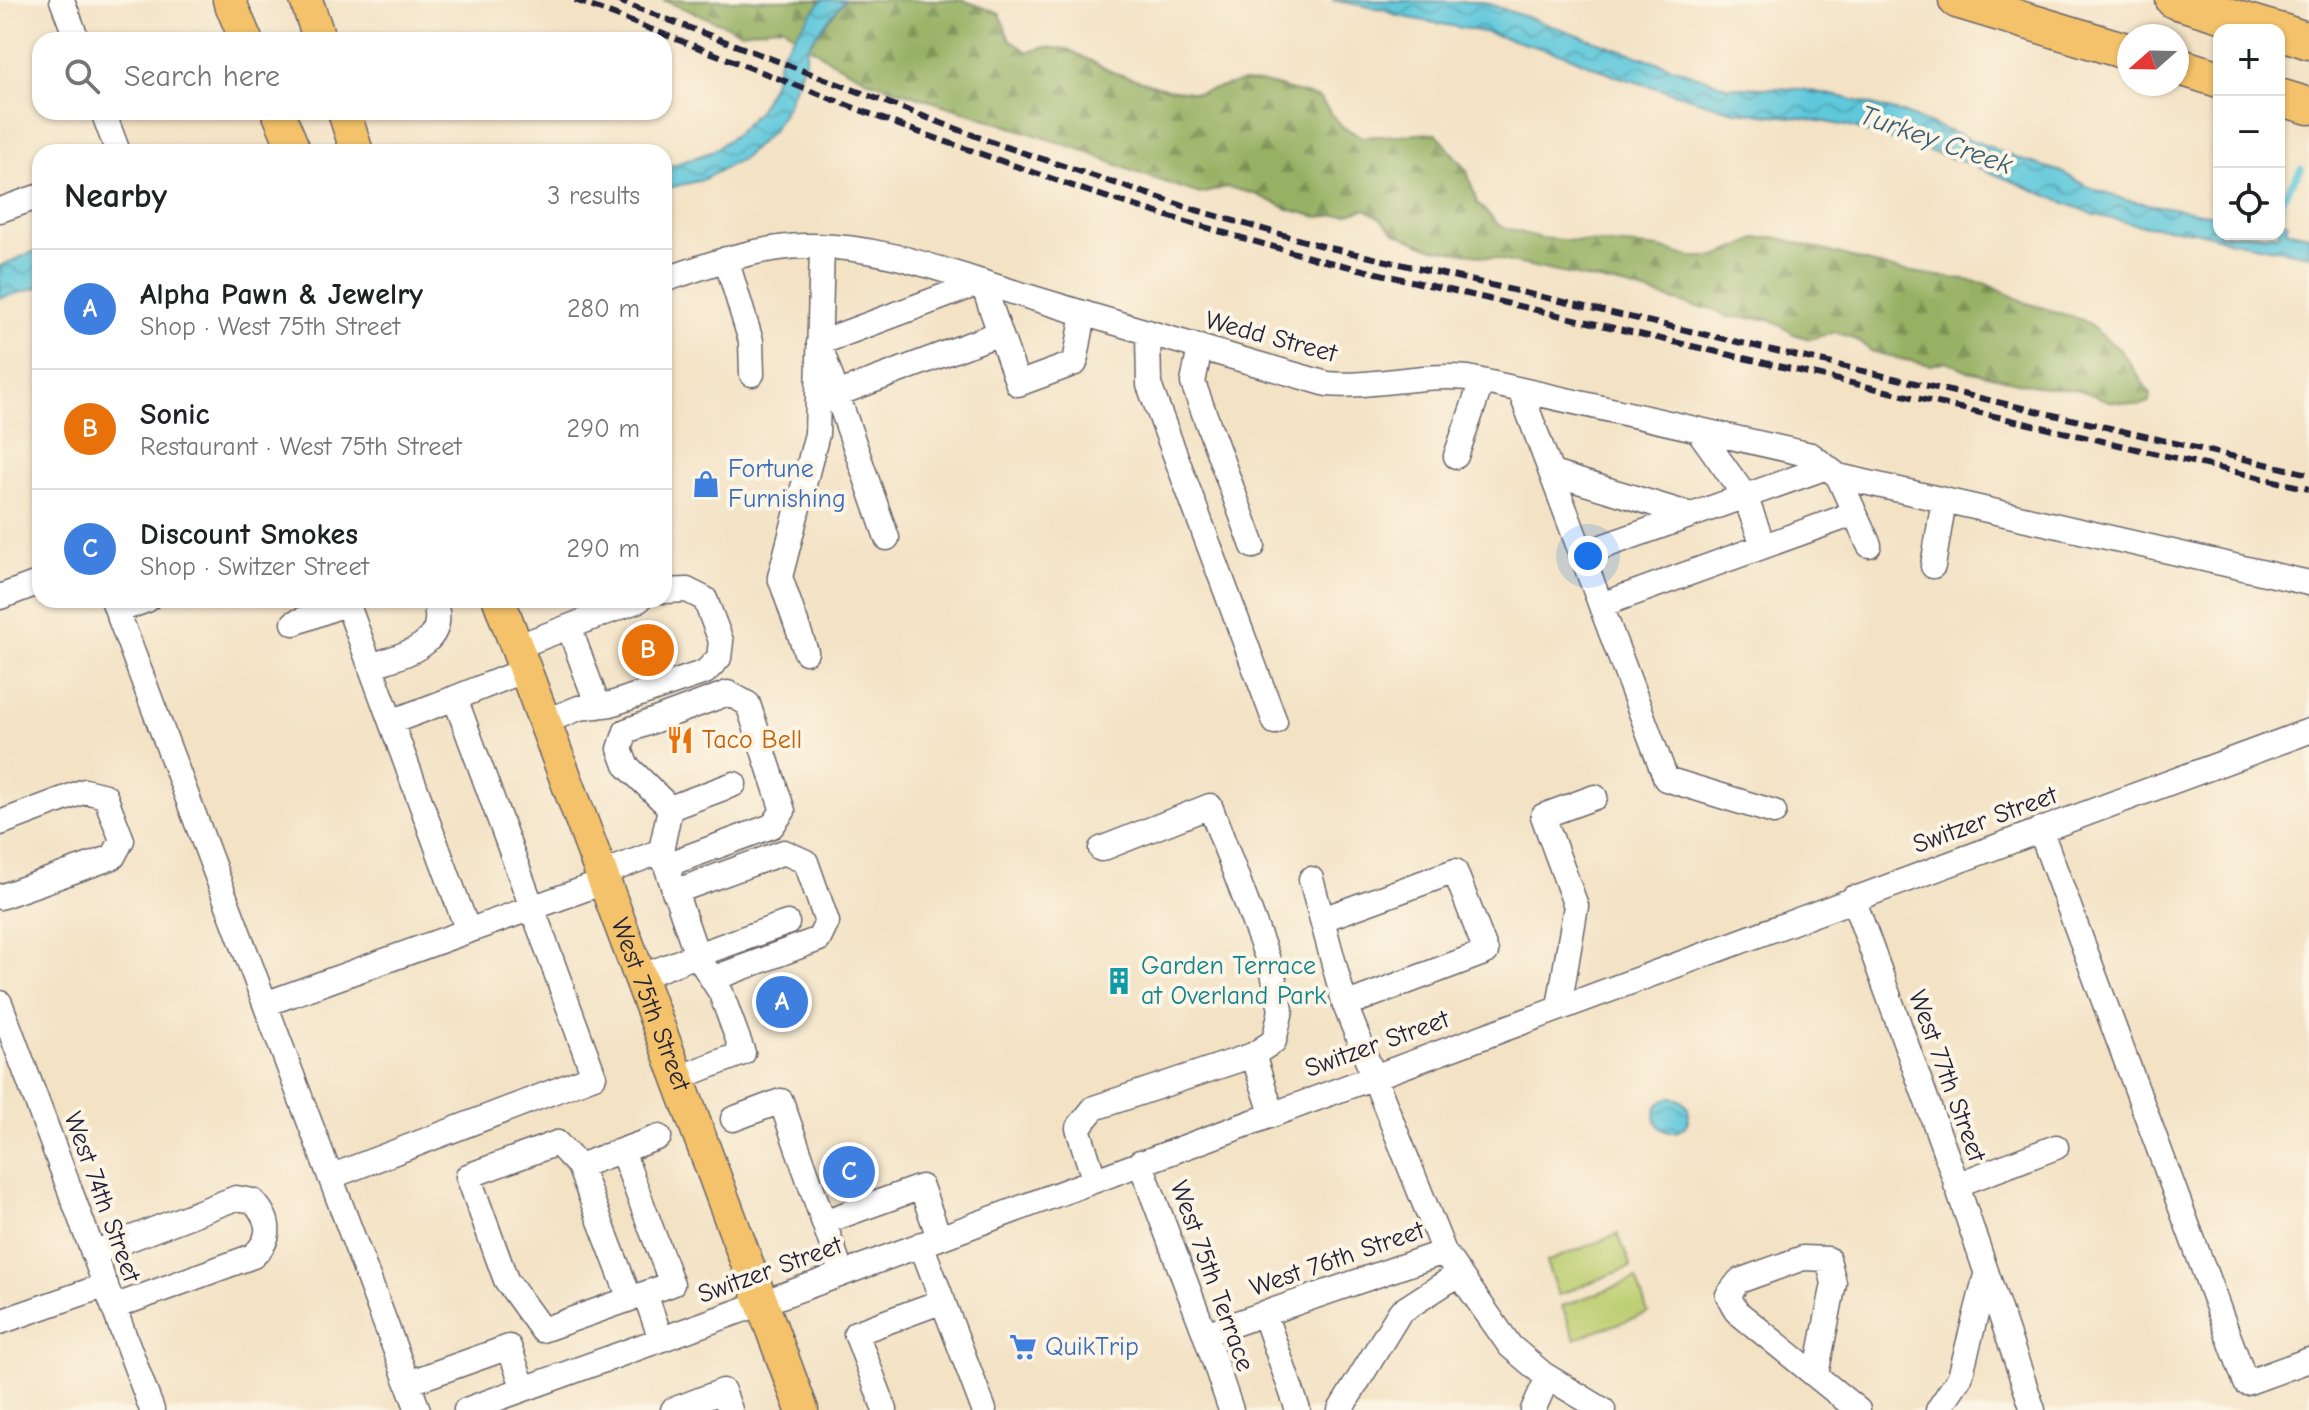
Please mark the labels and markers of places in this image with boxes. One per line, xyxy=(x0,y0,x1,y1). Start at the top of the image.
place label: Fortune Furnishing xyxy=(728,454,846,514)
shop icon: Fortune Furnishing xyxy=(691,469,721,499)
pin: B xyxy=(622,620,674,680)
restaurant icon: Taco Bell xyxy=(665,725,695,755)
place label: Taco Bell xyxy=(702,725,802,755)
place label: Garden Terrace at Overland Park xyxy=(1141,951,1327,1011)
building icon: Garden Terrace at Overland Park xyxy=(1104,966,1134,996)
pin: A xyxy=(756,972,808,1032)
pin: C xyxy=(823,1142,875,1202)
supermarket icon: QuikTrip xyxy=(1008,1332,1038,1362)
place label: QuikTrip xyxy=(1045,1332,1139,1362)

